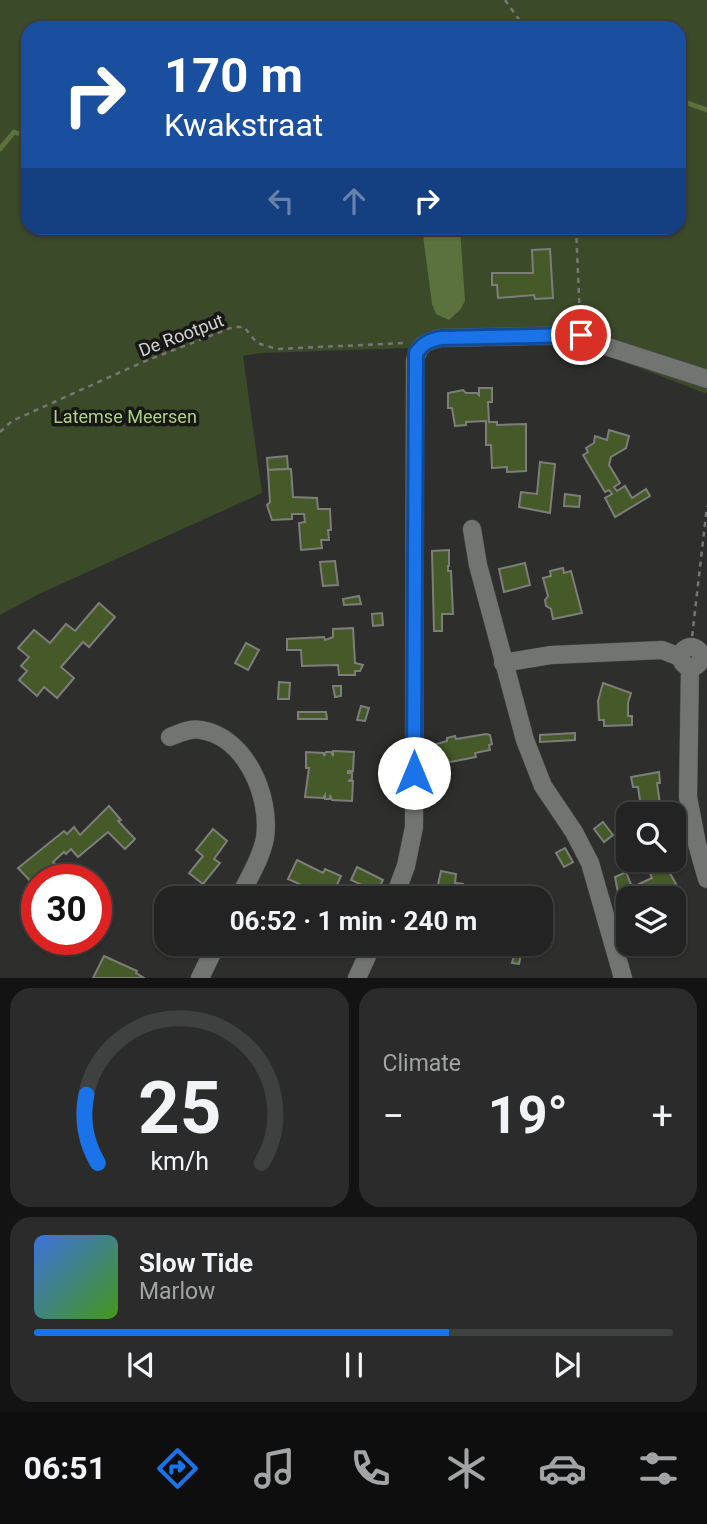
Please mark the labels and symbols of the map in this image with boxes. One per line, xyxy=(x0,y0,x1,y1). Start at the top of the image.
pin xyxy=(551,305,611,365)
street label: De Rootput xyxy=(136,309,227,361)
park label: Latemse Meersen xyxy=(53,406,197,427)
position arrow xyxy=(377,736,451,810)
speed limit sign: 30 xyxy=(21,864,112,955)

